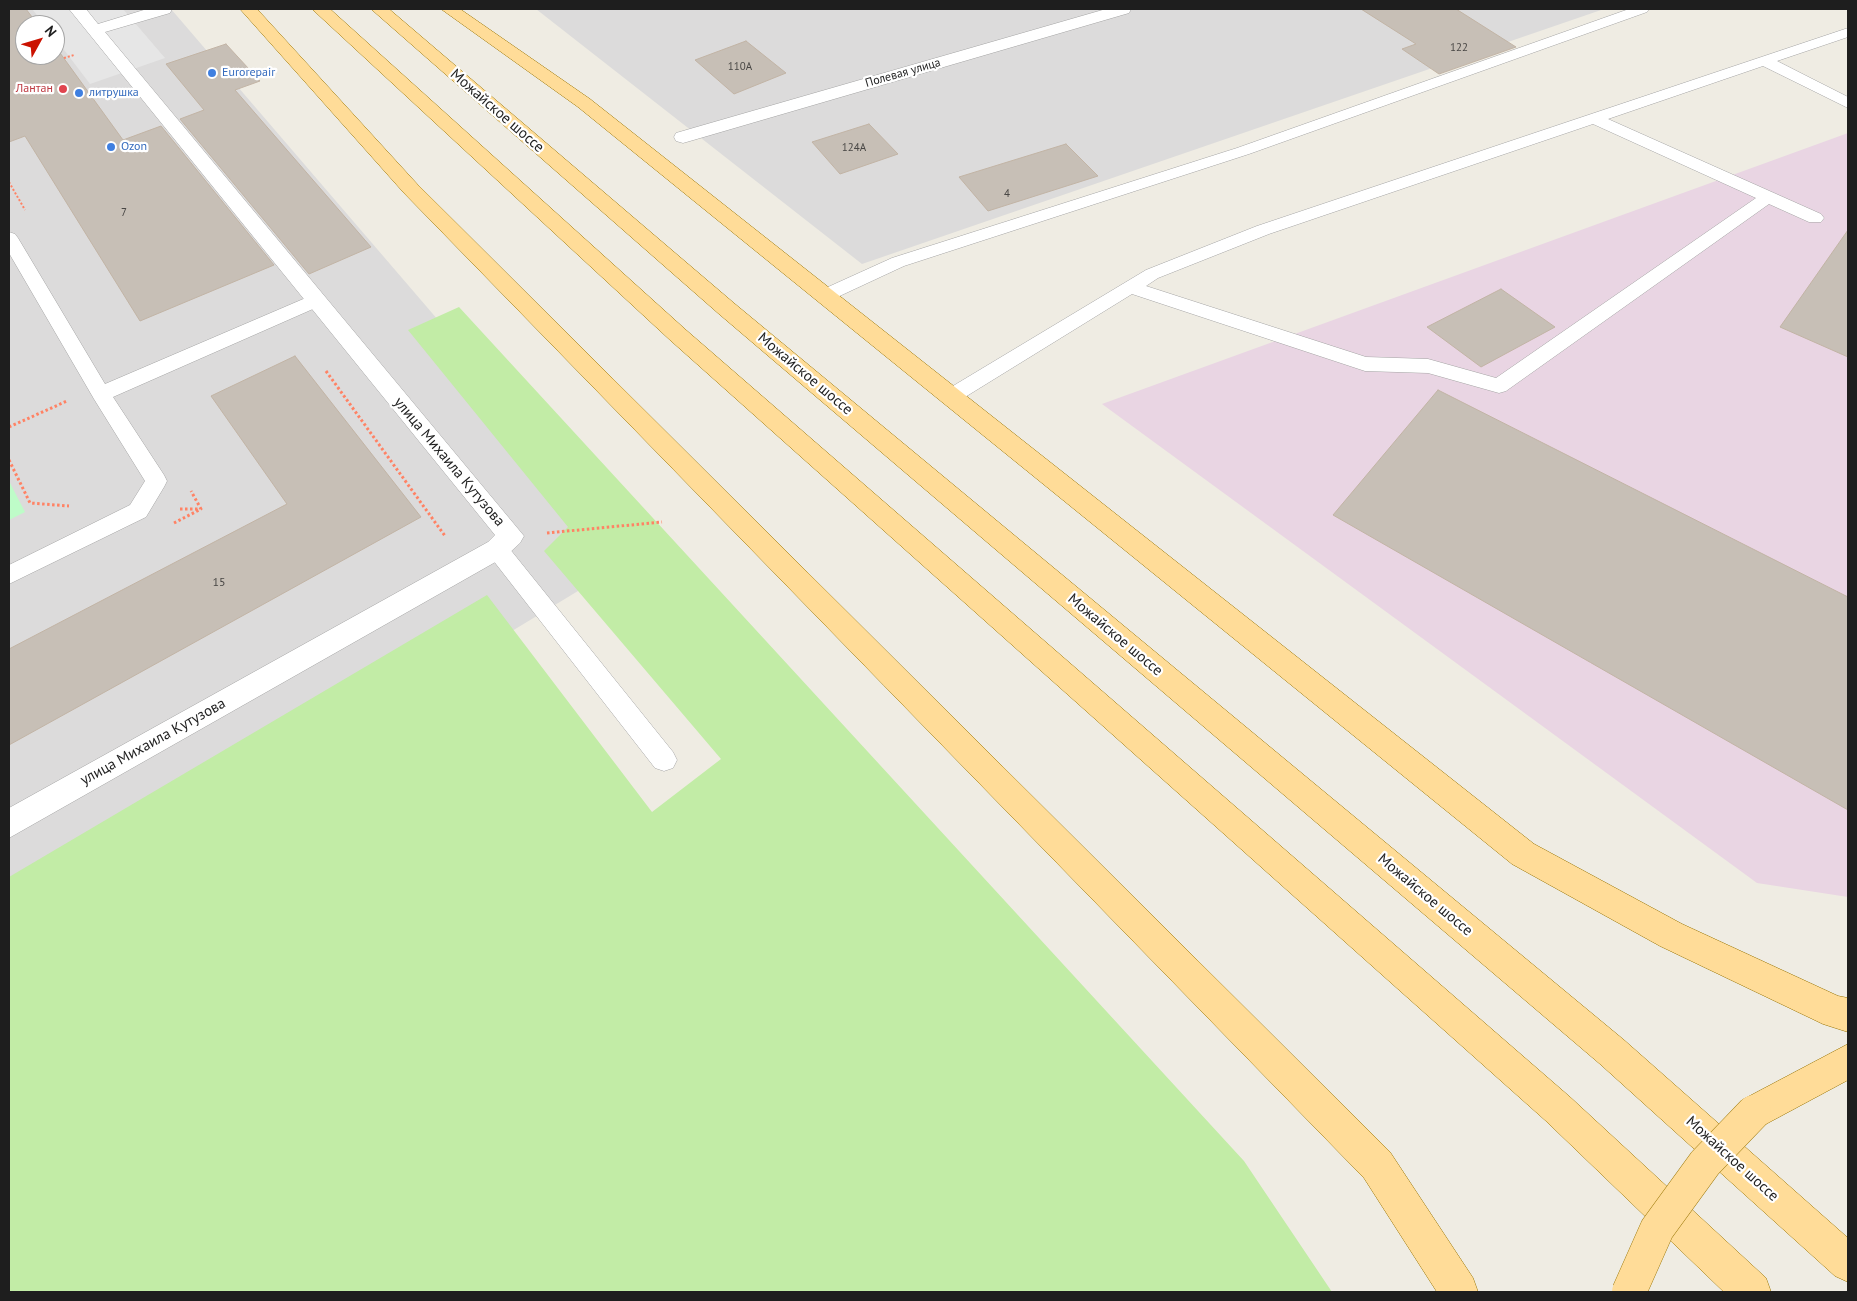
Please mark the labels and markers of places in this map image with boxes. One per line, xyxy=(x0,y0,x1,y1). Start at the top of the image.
place label: Eurorepair xyxy=(222,66,275,80)
marker: Eurorepair xyxy=(206,67,218,79)
place label: Лантан xyxy=(16,82,53,96)
marker: Лантан xyxy=(57,83,69,95)
place label: литрушка xyxy=(89,86,139,100)
marker: литрушка xyxy=(73,87,85,99)
place label: Ozon xyxy=(121,140,147,154)
marker: Ozon xyxy=(105,141,117,153)

